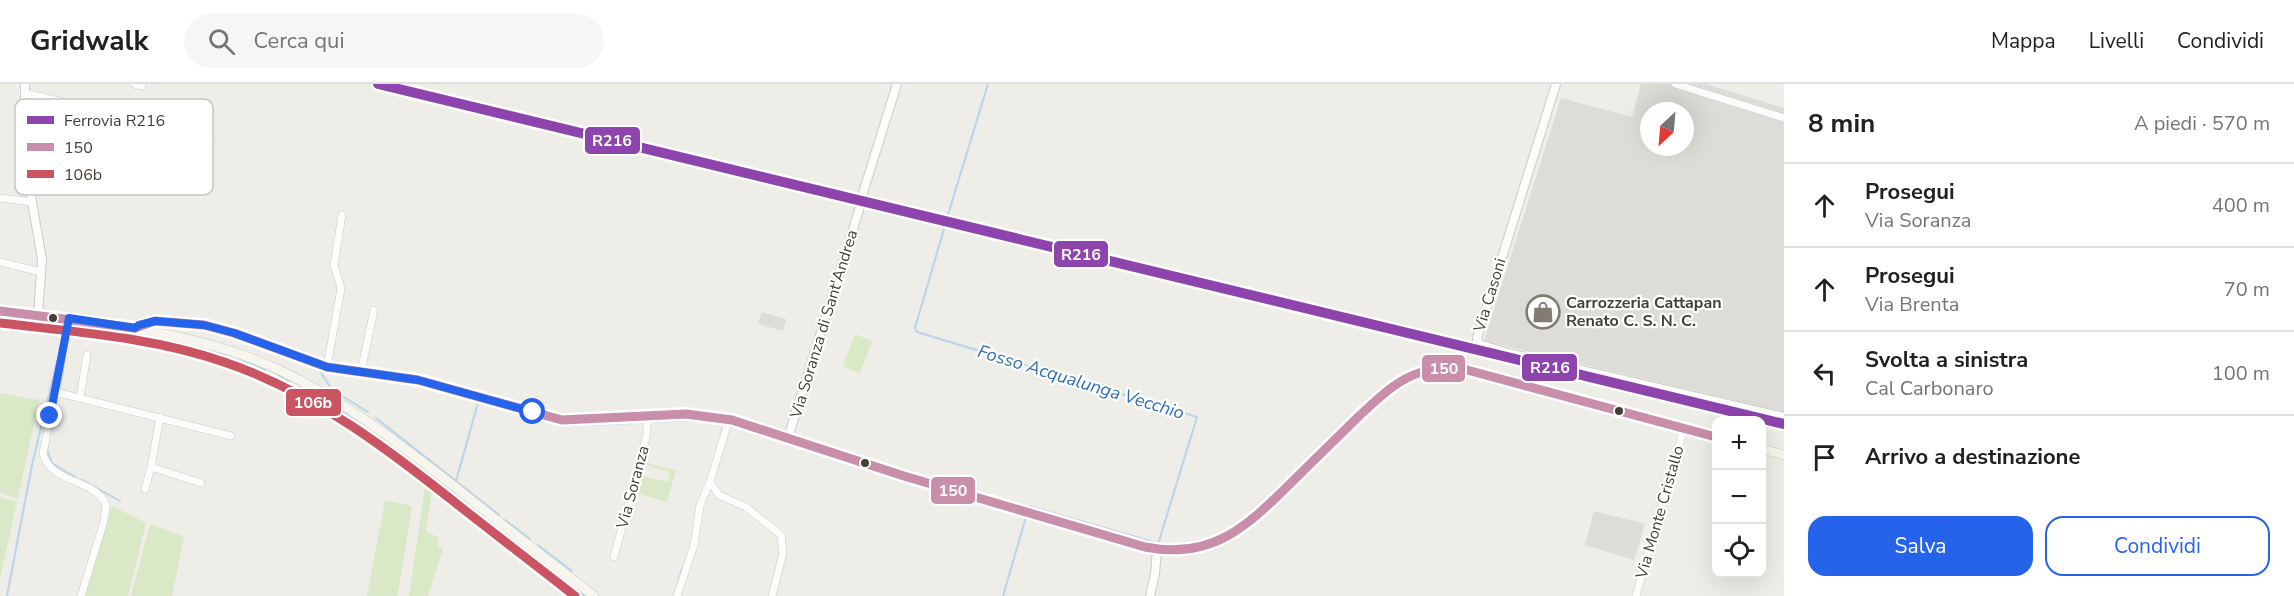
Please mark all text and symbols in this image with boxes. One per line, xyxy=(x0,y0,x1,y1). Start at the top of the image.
search box xyxy=(184,14,604,68)
text: Gridwalk xyxy=(30,22,148,60)
icon: search xyxy=(205,25,238,58)
text: Cerca qui xyxy=(253,26,345,56)
text: Mappa xyxy=(1991,27,2056,55)
text: Livelli xyxy=(2089,27,2144,55)
text: Condividi xyxy=(2177,27,2264,55)
legend xyxy=(15,99,213,195)
north arrow xyxy=(1640,102,1694,156)
text: 8 min xyxy=(1808,106,1875,141)
text: Ferrovia R216 xyxy=(64,110,165,132)
text: A piedi · 570 m xyxy=(2134,110,2270,137)
line badge: R216 xyxy=(584,126,641,155)
text: R216 xyxy=(592,130,632,152)
text: 150 xyxy=(64,137,93,159)
text: 106b xyxy=(64,164,102,186)
text: Prosegui xyxy=(1865,177,1955,207)
icon: ahead xyxy=(1808,189,1841,222)
text: 400 m xyxy=(2212,192,2270,219)
text: Via Soranza xyxy=(1865,207,1971,234)
street label: Via Soranza di Sant'Andrea xyxy=(785,227,863,422)
line badge: R216 xyxy=(1053,240,1109,268)
text: R216 xyxy=(1061,244,1101,266)
street label: Via Casoni xyxy=(1468,256,1512,335)
text: Prosegui xyxy=(1865,261,1955,291)
icon: ahead xyxy=(1808,273,1841,306)
text: 70 m xyxy=(2224,276,2270,303)
text: Via Brenta xyxy=(1865,291,1959,318)
place label: Carrozzeria Cattapan Renato C. S. N. C. xyxy=(1566,292,1722,332)
shop icon: Carrozzeria Cattapan Renato C. S. N. C. xyxy=(1525,294,1561,330)
unlabelled marker xyxy=(47,312,59,324)
water label: Fosso Acqualunga Vecchio xyxy=(975,339,1187,425)
text: Svolta a sinistra xyxy=(1865,345,2028,375)
line badge: R216 xyxy=(1521,353,1578,382)
line badge: 150 xyxy=(1421,354,1466,383)
text: R216 xyxy=(1530,357,1570,379)
icon: left xyxy=(1808,357,1841,390)
text: 150 xyxy=(1430,358,1458,380)
text: 100 m xyxy=(2212,360,2270,387)
text: Cal Carbonaro xyxy=(1865,375,1994,402)
line badge: 106b xyxy=(285,388,342,417)
text: 106b xyxy=(294,392,332,414)
route start xyxy=(519,398,545,424)
route end xyxy=(36,402,62,428)
unlabelled marker xyxy=(1613,405,1625,417)
map controls xyxy=(1712,416,1766,578)
button: + xyxy=(1712,416,1766,470)
icon: arrive xyxy=(1808,441,1841,474)
text: Arrivo a destinazione xyxy=(1865,442,2080,472)
street label: Via Soranza xyxy=(611,443,655,532)
street label: Via Monte Cristallo xyxy=(1630,443,1690,582)
unlabelled marker xyxy=(859,457,871,469)
button: − xyxy=(1712,470,1766,524)
line badge: 150 xyxy=(930,476,976,505)
text: 150 xyxy=(939,480,967,502)
button: Salva xyxy=(1808,516,2033,576)
button: Condividi xyxy=(2045,516,2270,576)
button: locate xyxy=(1712,524,1766,578)

